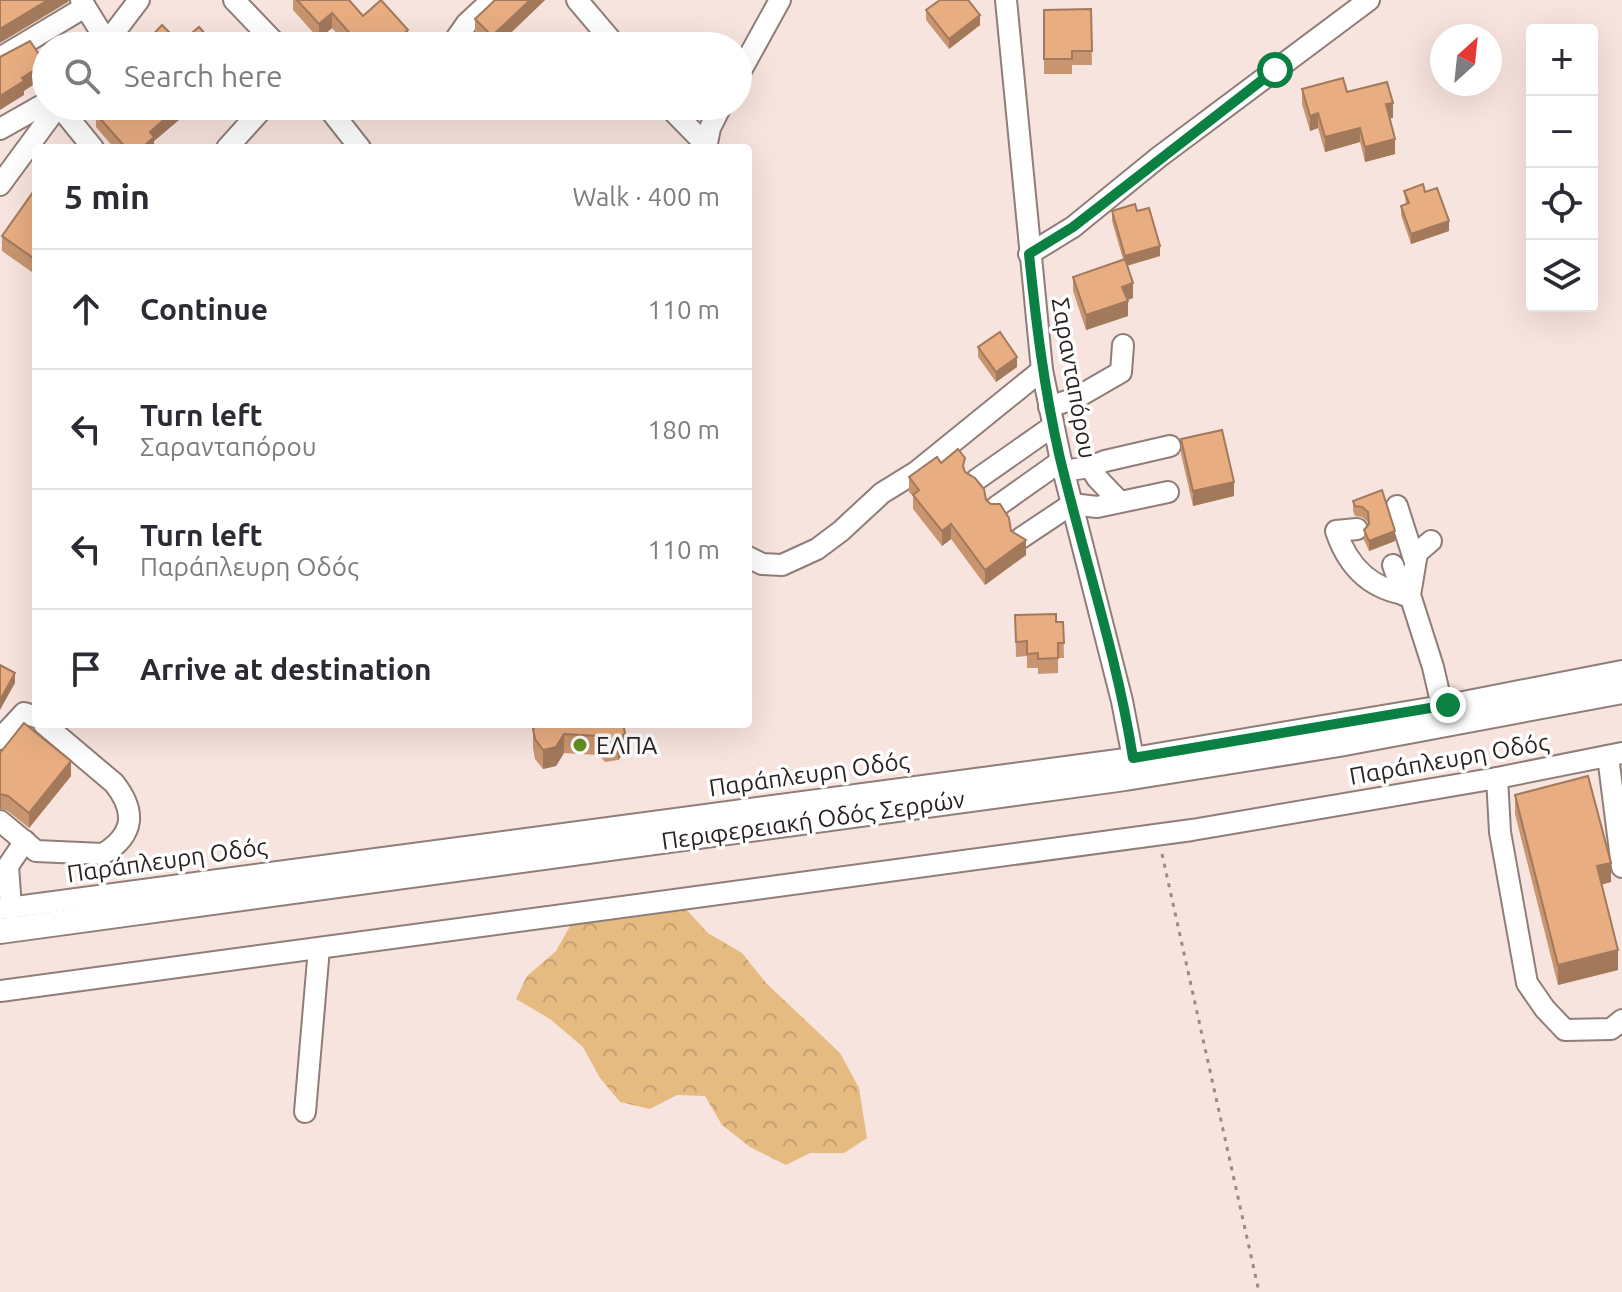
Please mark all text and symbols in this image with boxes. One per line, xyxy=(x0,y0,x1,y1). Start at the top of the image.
north arrow xyxy=(1430,24,1502,96)
map controls xyxy=(1526,24,1598,312)
button: + xyxy=(1526,24,1598,96)
search box xyxy=(32,32,752,120)
route start xyxy=(1257,52,1293,88)
icon: search xyxy=(60,54,104,98)
text: Search here xyxy=(124,59,283,93)
button: − xyxy=(1526,96,1598,168)
button: locate xyxy=(1526,168,1598,240)
text: 5 min xyxy=(64,177,150,215)
text: Walk · 400 m xyxy=(572,182,720,211)
button: layers xyxy=(1526,240,1598,312)
icon: ahead xyxy=(64,287,108,331)
text: Continue xyxy=(140,292,268,326)
text: 110 m xyxy=(648,295,720,324)
street label: Σαρανταπόρου xyxy=(1047,295,1101,461)
text: Turn left xyxy=(140,398,262,432)
icon: left xyxy=(64,407,108,451)
text: 180 m xyxy=(648,415,720,444)
text: Σαρανταπόρου xyxy=(140,432,317,461)
text: Turn left xyxy=(140,518,262,552)
icon: left xyxy=(64,527,108,571)
text: 110 m xyxy=(648,535,720,564)
text: Παράπλευρη Οδός xyxy=(140,552,359,581)
icon: arrive xyxy=(64,647,108,691)
text: Arrive at destination xyxy=(140,652,432,686)
route end xyxy=(1430,687,1466,723)
street label: Παράπλευρη Οδός xyxy=(1347,728,1551,790)
place label: ΕΛΠΑ xyxy=(596,732,658,759)
marker: ΕΛΠΑ xyxy=(571,736,589,754)
street label: Παράπλευρη Οδός xyxy=(707,747,911,801)
street label: Περιφερειακή Οδός Σερρών xyxy=(660,785,967,855)
street label: Παράπλευρη Οδός xyxy=(65,833,269,887)

